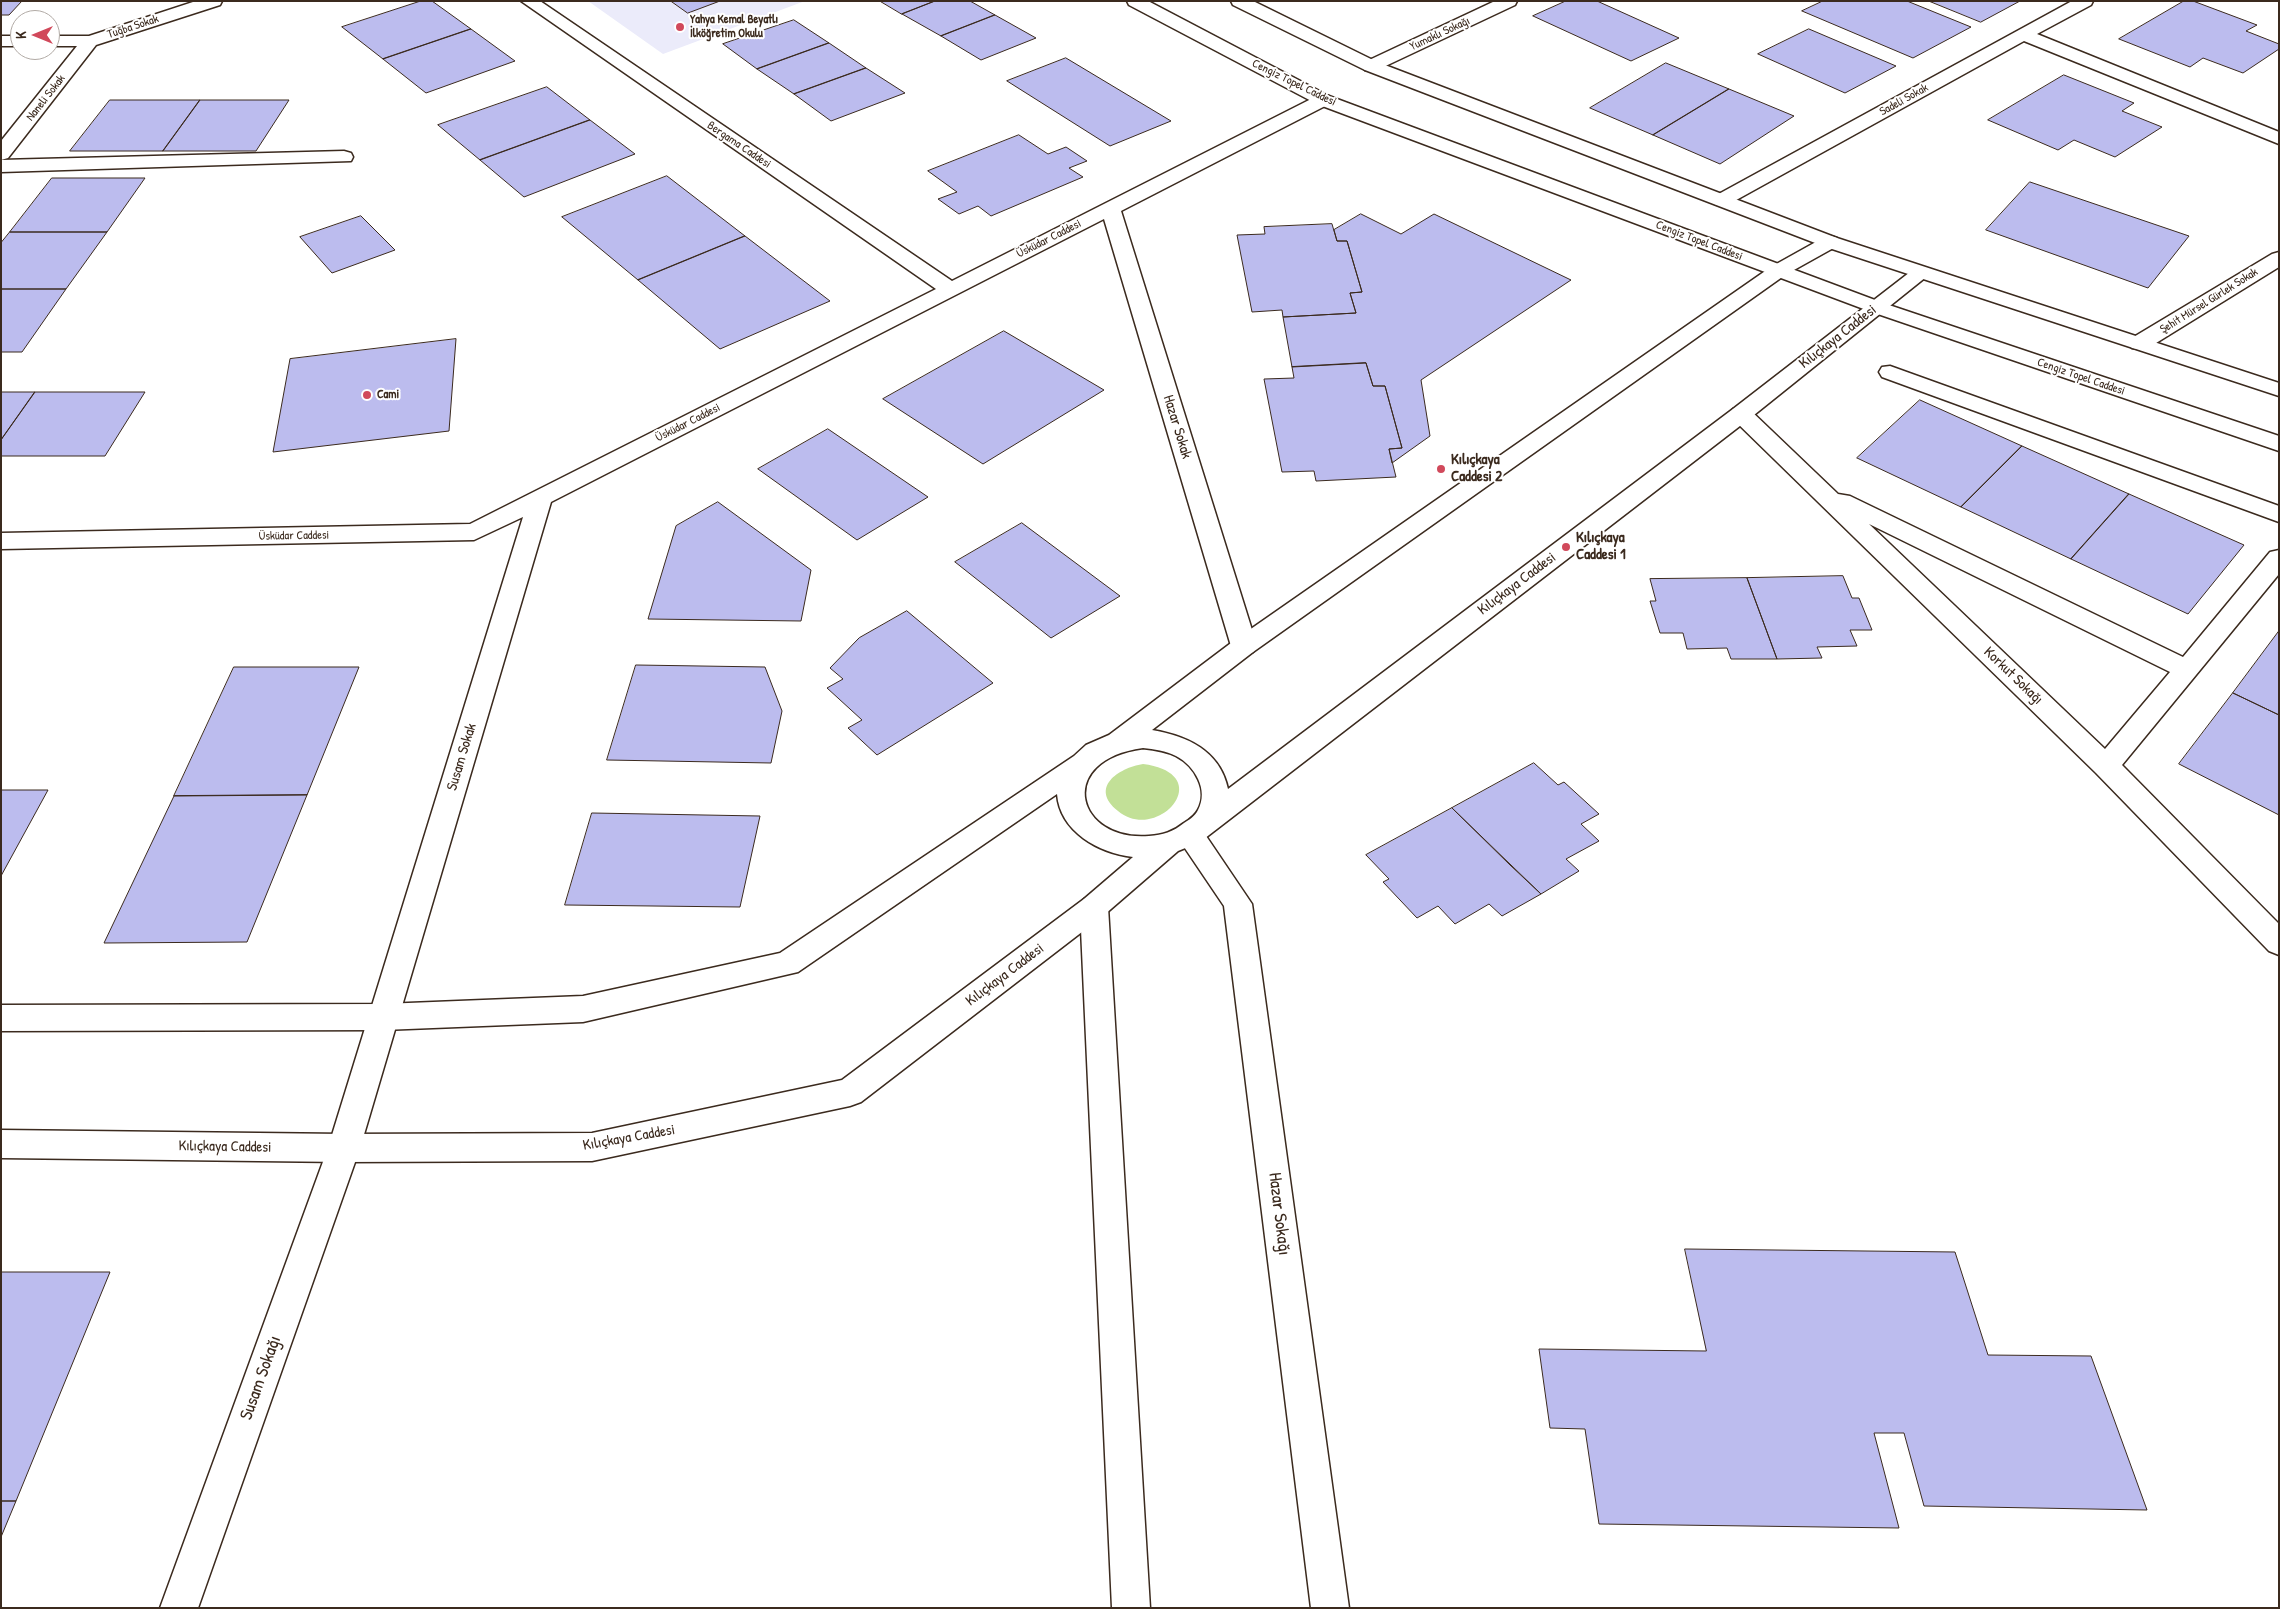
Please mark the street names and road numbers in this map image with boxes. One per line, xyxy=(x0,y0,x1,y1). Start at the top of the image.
street label: Tuğba Sokak xyxy=(105,12,161,42)
street label: Yumaklı Sokağı xyxy=(1408,14,1472,54)
street label: Cengiz Topel Caddesi xyxy=(1250,56,1338,110)
street label: Naneli Sokak xyxy=(23,72,69,124)
street label: Sadeli Sokak xyxy=(1877,81,1931,119)
street label: Bergama Caddesi xyxy=(704,118,774,172)
street label: Üsküdar Caddesi xyxy=(1014,217,1084,261)
street label: Cengiz Topel Caddesi xyxy=(1654,218,1744,264)
street label: Şehit Mürsel Gürlek Sokak xyxy=(2157,265,2261,337)
street label: Kılıçkaya Caddesi xyxy=(1796,301,1880,373)
street label: Cengiz Topel Caddesi xyxy=(2035,355,2127,399)
street label: Hazar Sokak xyxy=(1159,393,1195,461)
street label: Üsküdar Caddesi xyxy=(653,401,723,445)
street label: Üsküdar Caddesi xyxy=(259,528,329,544)
street label: Kılıçkaya Caddesi xyxy=(1474,549,1560,619)
street label: Korkut Sokağı xyxy=(1980,643,2046,709)
street label: Susam Sokak xyxy=(443,721,481,793)
street label: Kılıçkaya Caddesi xyxy=(962,940,1048,1010)
street label: Kılıçkaya Caddesi xyxy=(582,1121,676,1155)
street label: Kılıçkaya Caddesi xyxy=(178,1137,272,1157)
street label: Hazar Sokağı xyxy=(1263,1171,1295,1257)
street label: Susam Sokağı xyxy=(236,1333,286,1423)

